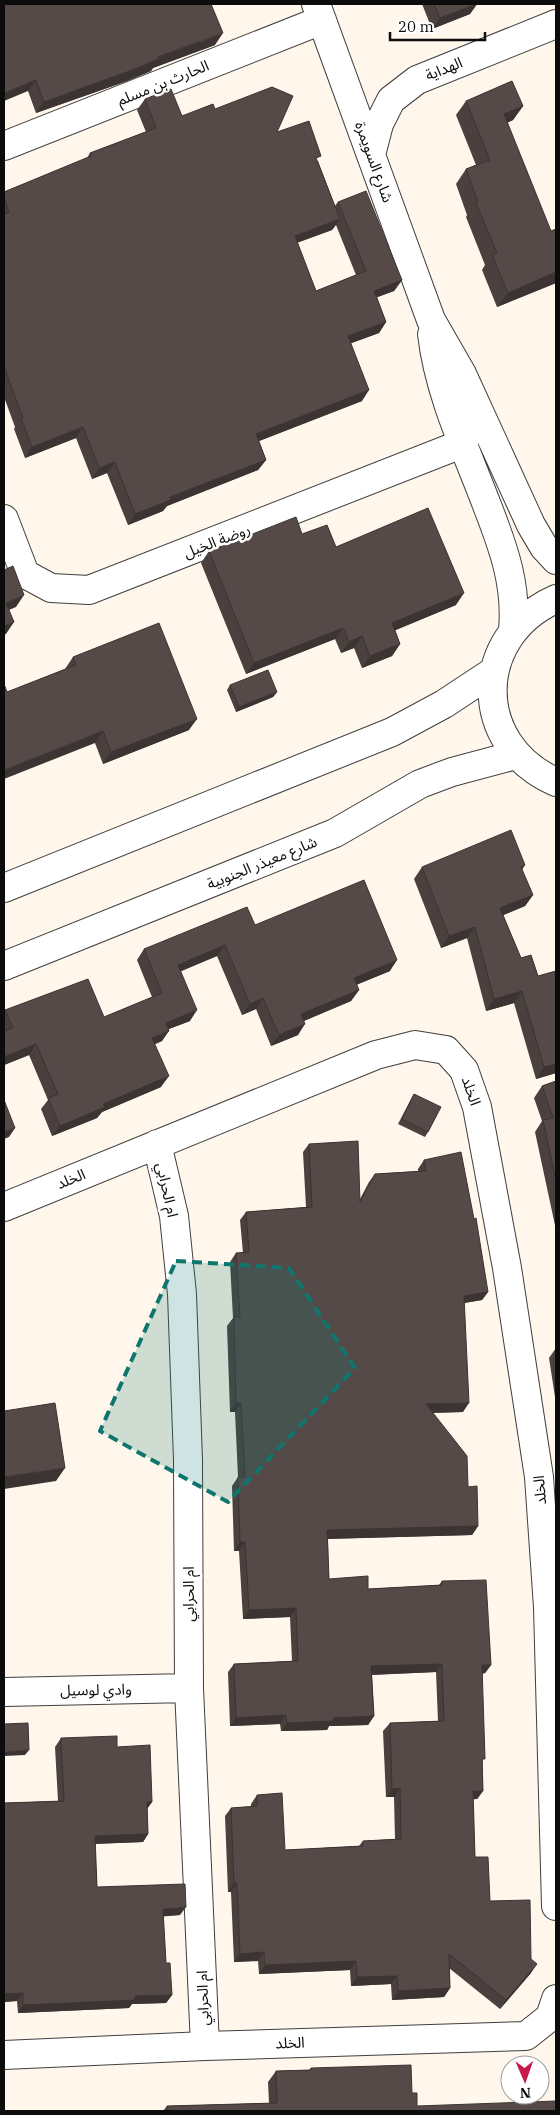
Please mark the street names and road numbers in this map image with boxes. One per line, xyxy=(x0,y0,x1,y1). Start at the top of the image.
street label: الهداية xyxy=(422,53,465,85)
street label: الحارث بن مسلم xyxy=(114,56,212,111)
street label: شارع السويمرة xyxy=(348,119,398,206)
street label: روضة الخيل xyxy=(181,519,253,562)
street label: شارع معيذر الجنوبية xyxy=(204,832,321,896)
street label: الخلد xyxy=(458,1074,485,1108)
street label: ام الحرابي xyxy=(150,1161,183,1220)
street label: الخلد xyxy=(54,1164,88,1193)
street label: الخلد xyxy=(529,1475,550,1506)
street label: ام الحرابي xyxy=(179,1566,200,1622)
street label: وادي لوسيل xyxy=(60,1679,132,1702)
street label: ام الحرابي xyxy=(192,1970,215,2026)
street label: الخلد xyxy=(275,2032,305,2053)

